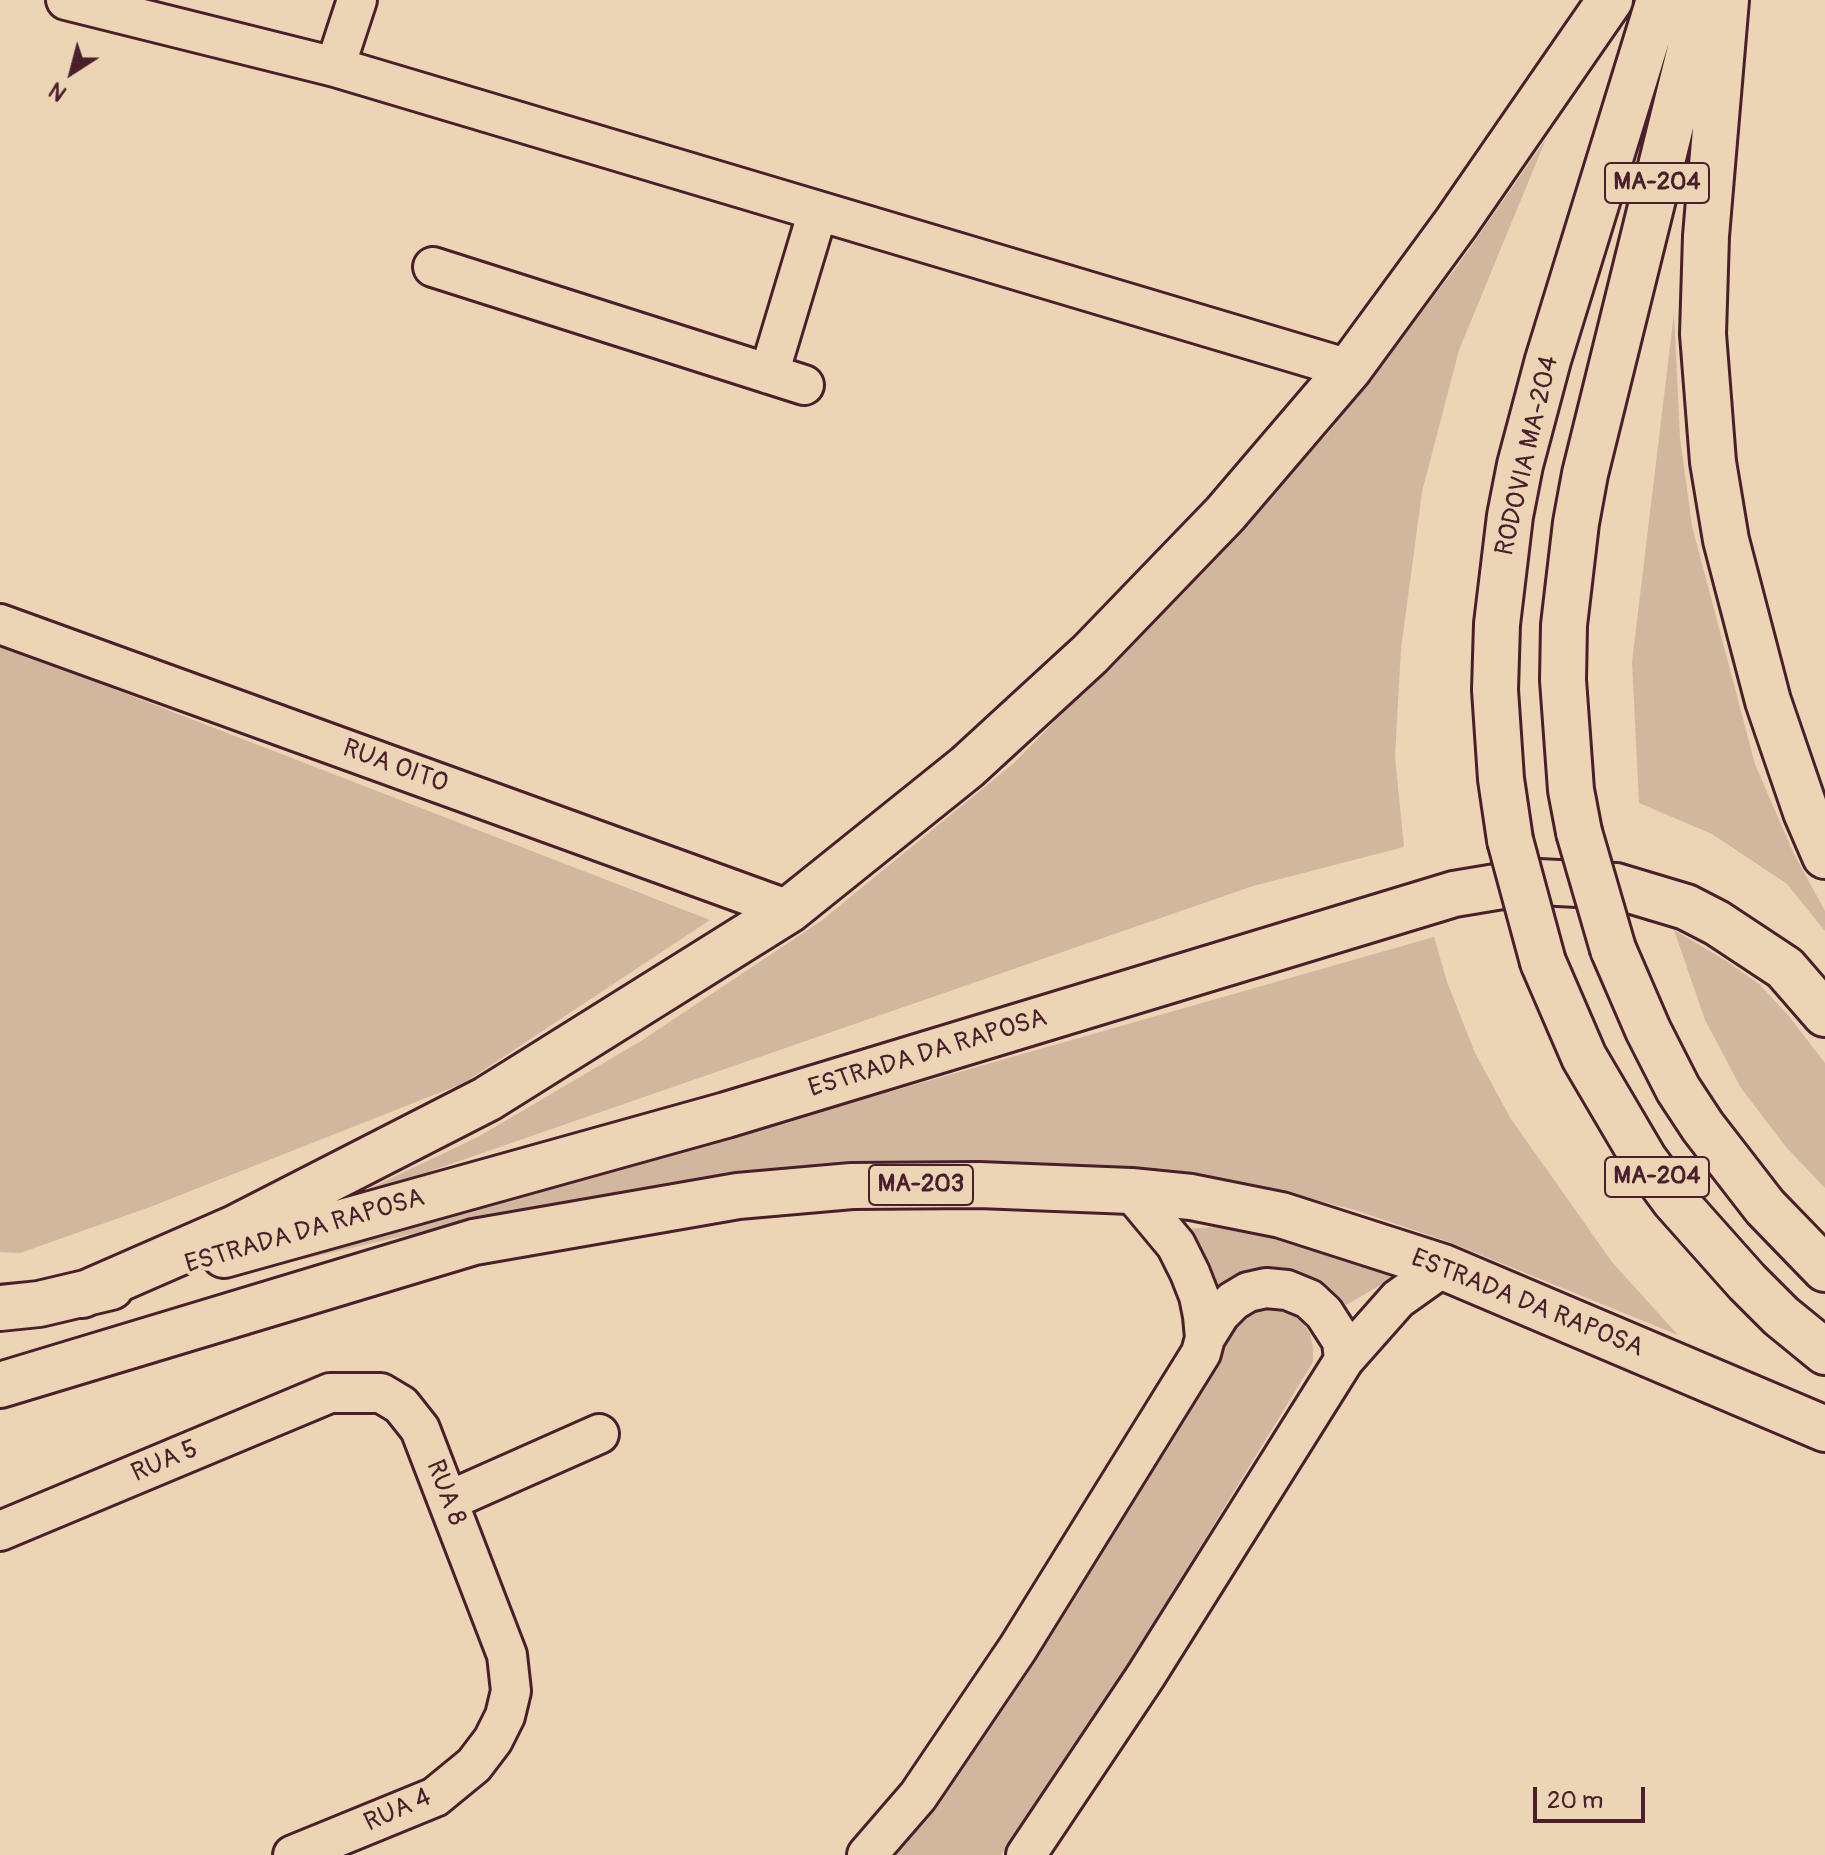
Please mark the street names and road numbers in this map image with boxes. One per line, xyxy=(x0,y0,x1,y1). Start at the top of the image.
road number: MA-204 xyxy=(1605,163,1709,203)
street label: RODOVIA MA-204 xyxy=(1490,353,1566,559)
street label: RUA OITO xyxy=(338,734,452,800)
street label: ESTRADA DA RAPOSA xyxy=(805,1003,1051,1105)
road number: MA-204 xyxy=(1605,1157,1709,1197)
road number: MA-203 xyxy=(869,1165,973,1205)
street label: ESTRADA DA RAPOSA xyxy=(182,1183,428,1281)
street label: ESTRADA DA RAPOSA xyxy=(1406,1243,1648,1365)
street label: RUA 5 xyxy=(127,1434,203,1490)
street label: RUA 8 xyxy=(418,1456,472,1530)
street label: RUA 4 xyxy=(360,1783,436,1839)

